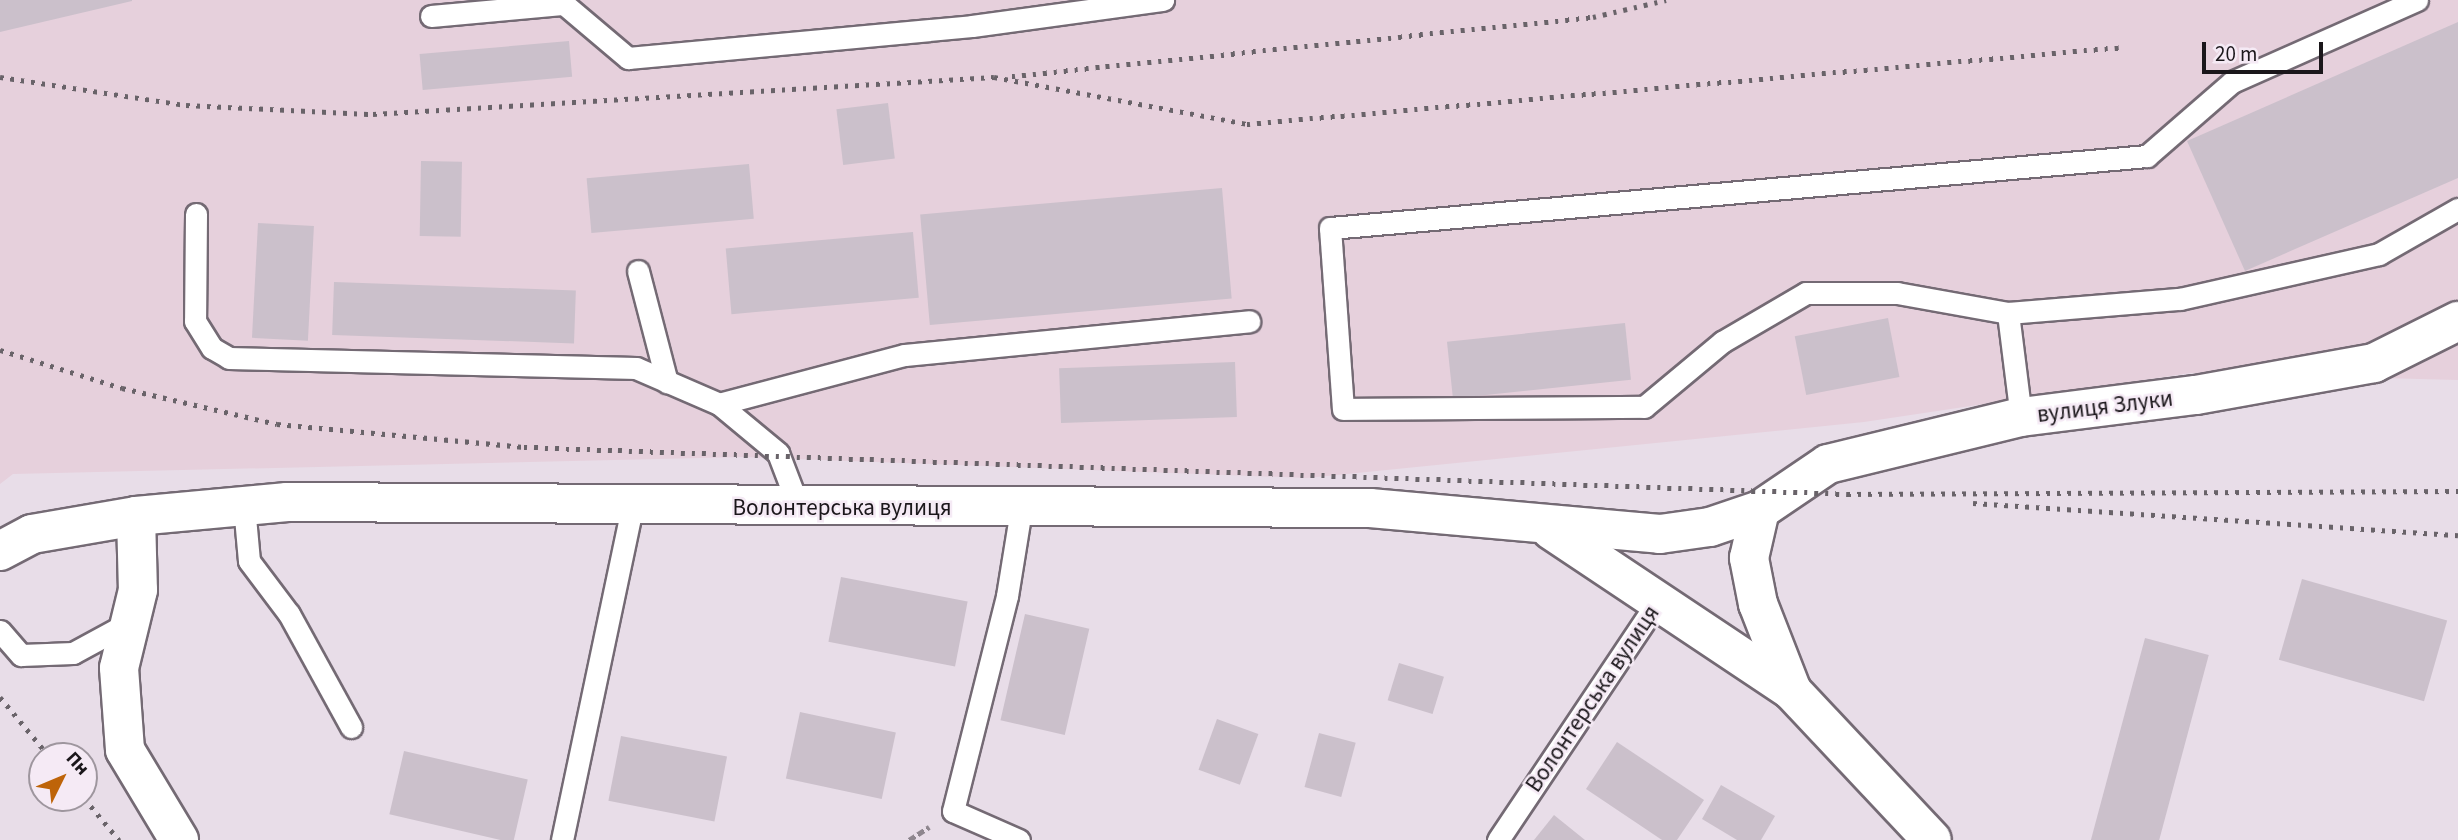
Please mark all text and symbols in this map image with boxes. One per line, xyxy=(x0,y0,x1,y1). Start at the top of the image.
scale bar xyxy=(2206,28,2327,72)
text: 20 m xyxy=(2215,39,2257,69)
street label: вулиця Злуки xyxy=(2036,385,2174,429)
street label: Волонтерська вулиця xyxy=(732,494,952,522)
street label: Волонтерська вулиця xyxy=(1520,600,1666,798)
north arrow xyxy=(28,742,98,812)
text: Пн xyxy=(59,746,95,782)

